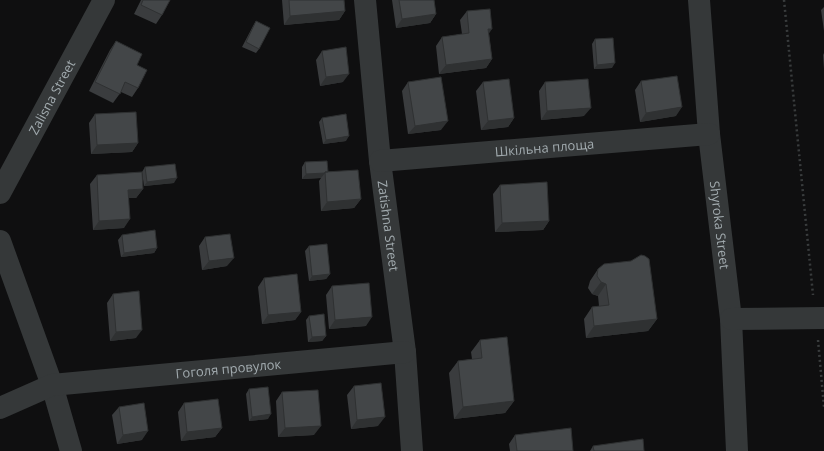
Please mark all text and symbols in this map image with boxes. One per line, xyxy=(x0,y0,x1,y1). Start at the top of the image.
street label: Zalisna Street xyxy=(24,56,79,138)
street label: Шкільна площа xyxy=(494,134,595,161)
street label: Zatishna Street xyxy=(374,179,403,273)
street label: Shyroka Street xyxy=(706,180,734,270)
street label: Гоголя провулок xyxy=(175,355,282,382)

